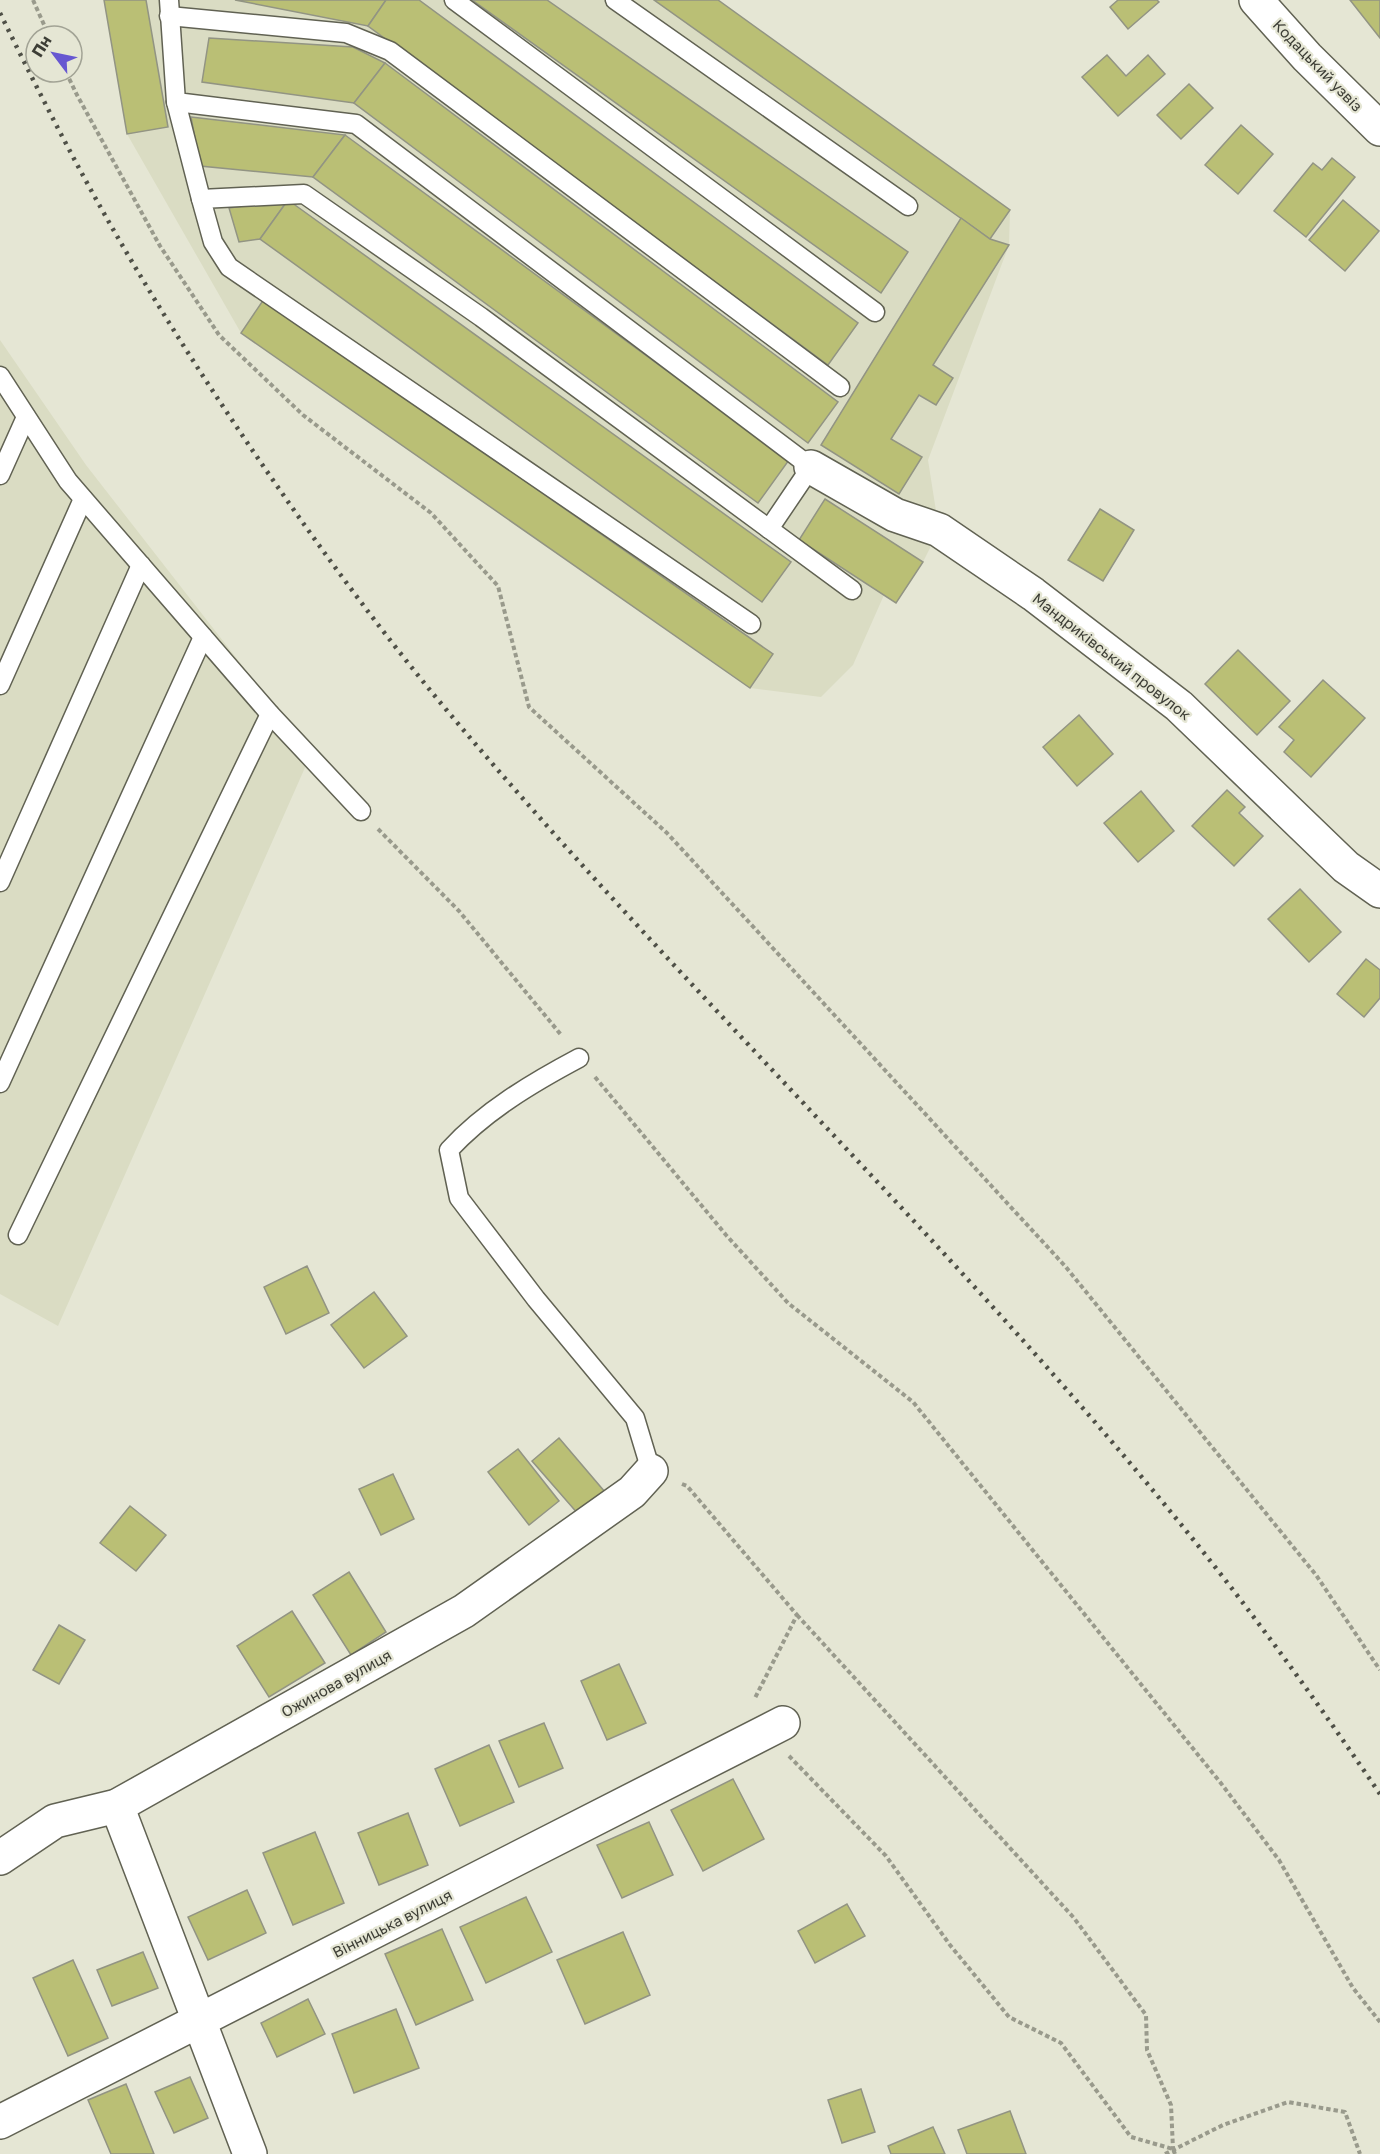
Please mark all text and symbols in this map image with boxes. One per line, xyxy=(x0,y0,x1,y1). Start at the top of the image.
street label: Кодацький узвіз xyxy=(1270,15,1367,115)
north arrow xyxy=(24,24,84,84)
text: Пн xyxy=(27,32,56,61)
street label: Мандриківський провулок xyxy=(1029,589,1195,724)
street label: Ожинова вулиця xyxy=(278,1645,394,1721)
street label: Вінницька вулиця xyxy=(329,1885,455,1961)

